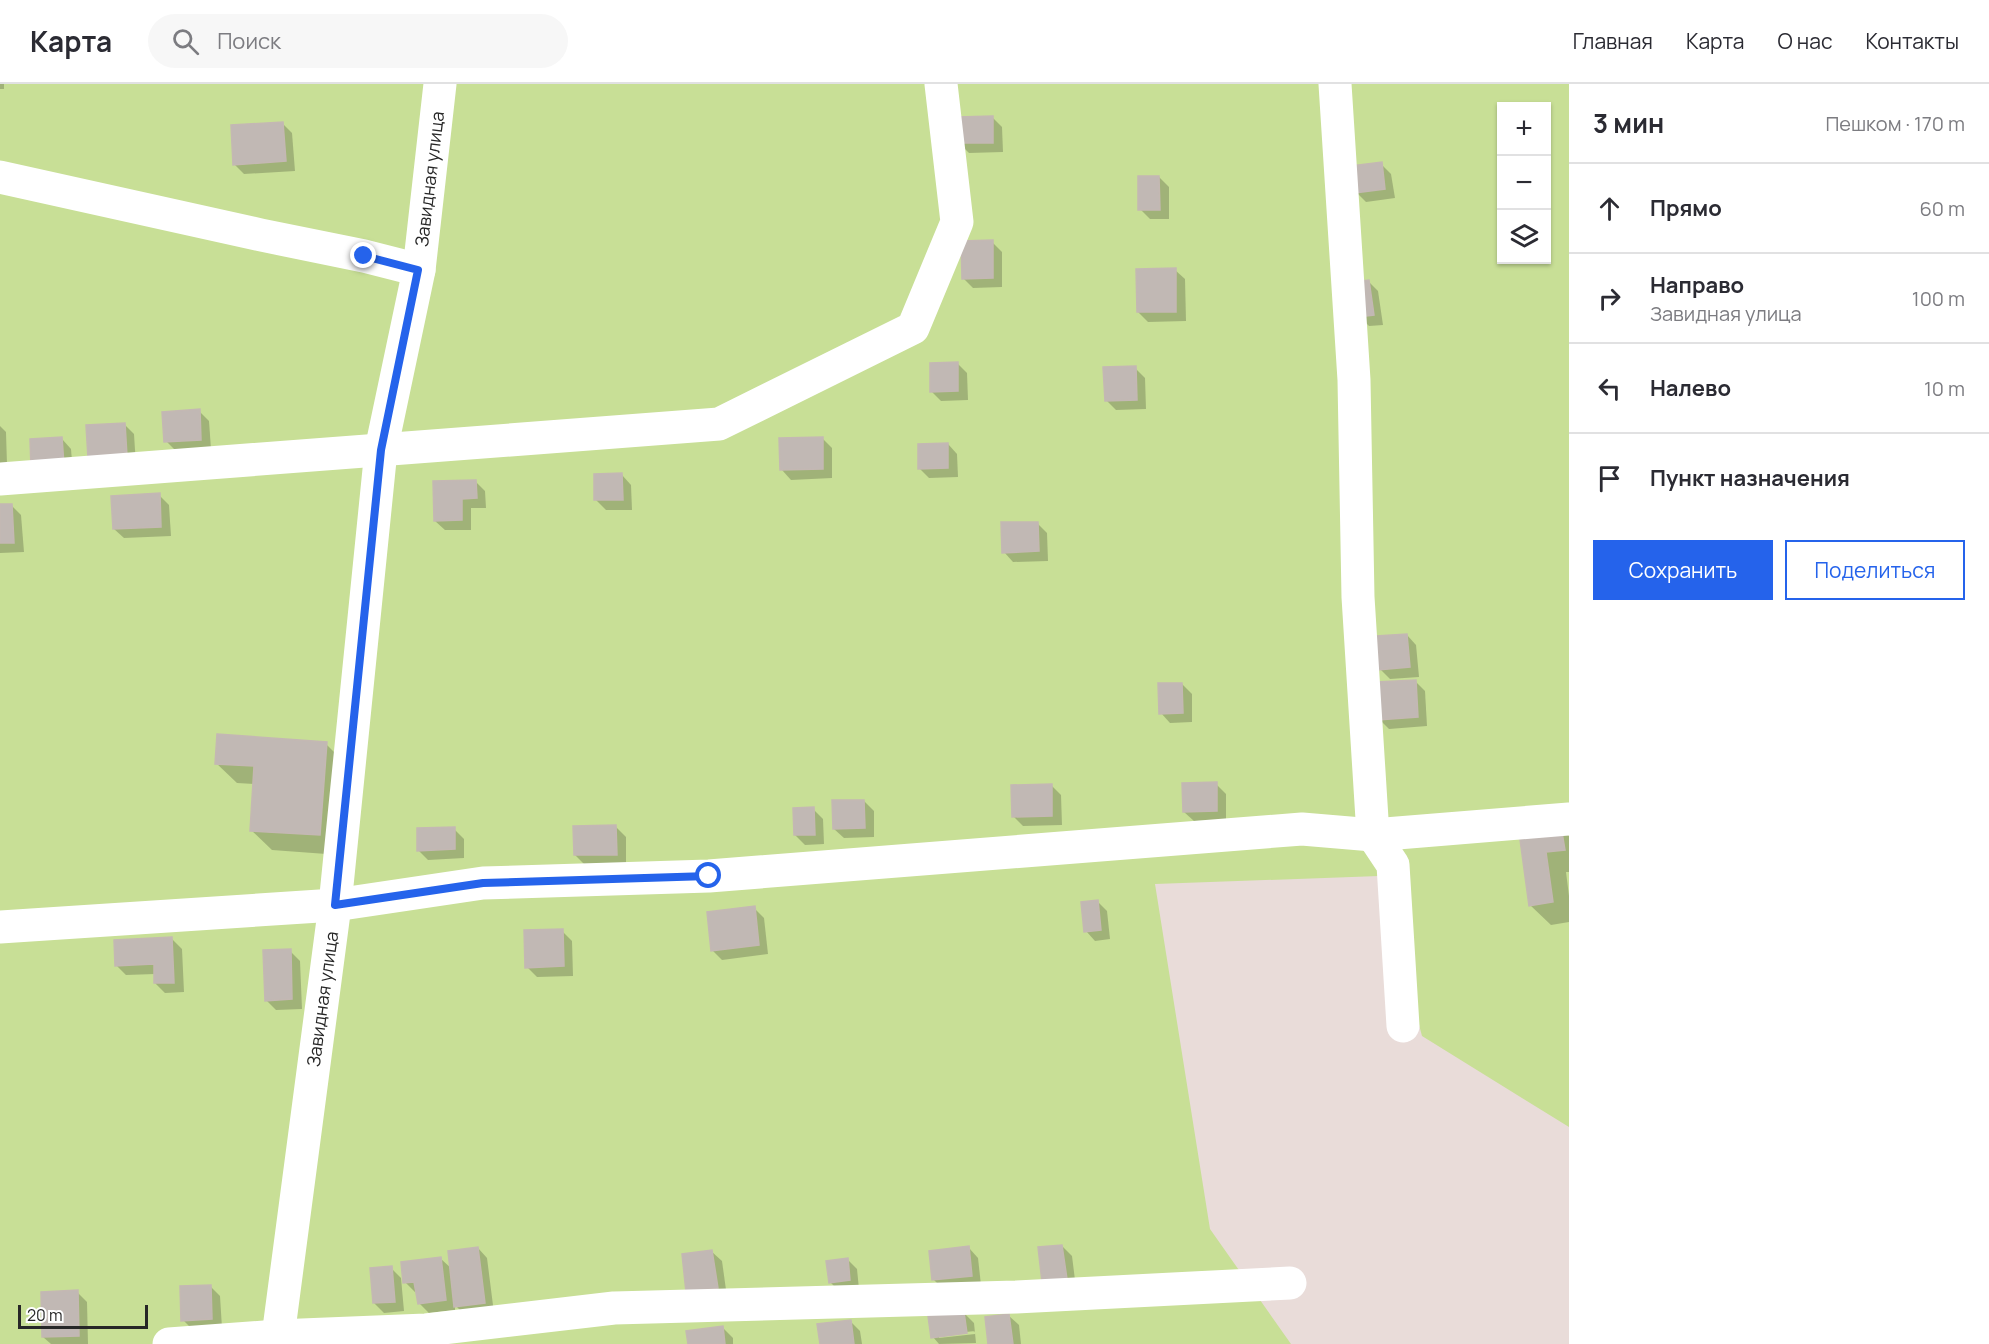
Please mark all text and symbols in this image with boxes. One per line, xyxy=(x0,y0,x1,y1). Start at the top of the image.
search box xyxy=(148,14,568,68)
text: Карта xyxy=(30,22,112,60)
icon: search xyxy=(169,25,202,58)
text: Поиск xyxy=(217,26,281,56)
text: Главная xyxy=(1573,27,1653,55)
text: Карта xyxy=(1686,27,1744,55)
text: О нас xyxy=(1777,27,1833,55)
text: Контакты xyxy=(1866,27,1959,55)
map controls xyxy=(1497,102,1551,264)
button: + xyxy=(1497,102,1551,156)
text: 3 мин xyxy=(1593,105,1664,141)
street label: Завидная улица xyxy=(409,110,449,248)
text: Пешком · 170 m xyxy=(1825,110,1965,137)
button: − xyxy=(1497,156,1551,210)
icon: ahead xyxy=(1593,192,1626,225)
text: Прямо xyxy=(1650,193,1722,223)
text: 60 m xyxy=(1919,195,1965,222)
button: layers xyxy=(1497,210,1551,264)
route end xyxy=(350,242,376,268)
text: Направо xyxy=(1650,270,1744,300)
icon: right xyxy=(1593,282,1626,315)
text: 100 m xyxy=(1912,285,1965,312)
text: Завидная улица xyxy=(1650,300,1802,327)
icon: left xyxy=(1593,372,1626,405)
text: Налево xyxy=(1650,373,1731,403)
text: 10 m xyxy=(1924,375,1965,402)
icon: arrive xyxy=(1593,462,1626,495)
text: Пункт назначения xyxy=(1650,463,1850,493)
button: Сохранить xyxy=(1593,540,1773,600)
button: Поделиться xyxy=(1785,540,1965,600)
route start xyxy=(695,862,721,888)
street label: Завидная улица xyxy=(301,930,343,1068)
scale bar xyxy=(18,1302,148,1330)
text: 20 m xyxy=(27,1304,63,1326)

